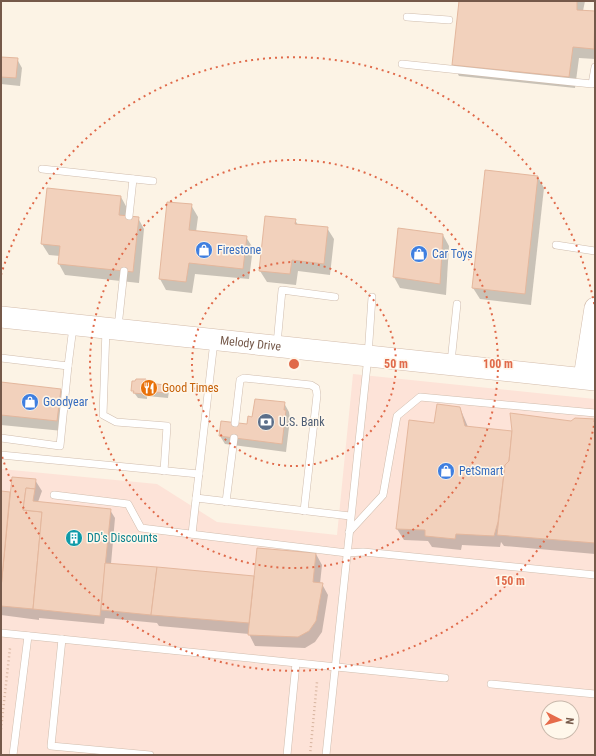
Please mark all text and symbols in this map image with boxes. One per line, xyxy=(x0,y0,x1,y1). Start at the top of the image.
shop icon: Firestone xyxy=(194,240,214,260)
place label: Firestone xyxy=(217,243,261,257)
shop icon: Car Toys xyxy=(409,244,429,264)
place label: Car Toys xyxy=(432,247,473,261)
street label: Melody Drive xyxy=(219,333,282,354)
centre of rings xyxy=(287,357,301,371)
text: 50 m xyxy=(384,357,408,371)
text: 100 m xyxy=(483,357,513,371)
restaurant icon: Good Times xyxy=(139,378,159,398)
place label: Good Times xyxy=(162,381,219,395)
shop icon: Goodyear xyxy=(20,392,40,412)
place label: Goodyear xyxy=(43,395,88,409)
bank icon: U.S. Bank xyxy=(256,412,276,432)
place label: U.S. Bank xyxy=(279,415,325,429)
shop icon: PetSmart xyxy=(436,461,456,481)
place label: PetSmart xyxy=(459,464,504,478)
building icon: DD's Discounts xyxy=(64,528,84,548)
place label: DD's Discounts xyxy=(87,531,158,545)
text: 150 m xyxy=(495,574,525,588)
north arrow xyxy=(540,700,580,740)
text: N xyxy=(563,717,576,725)

